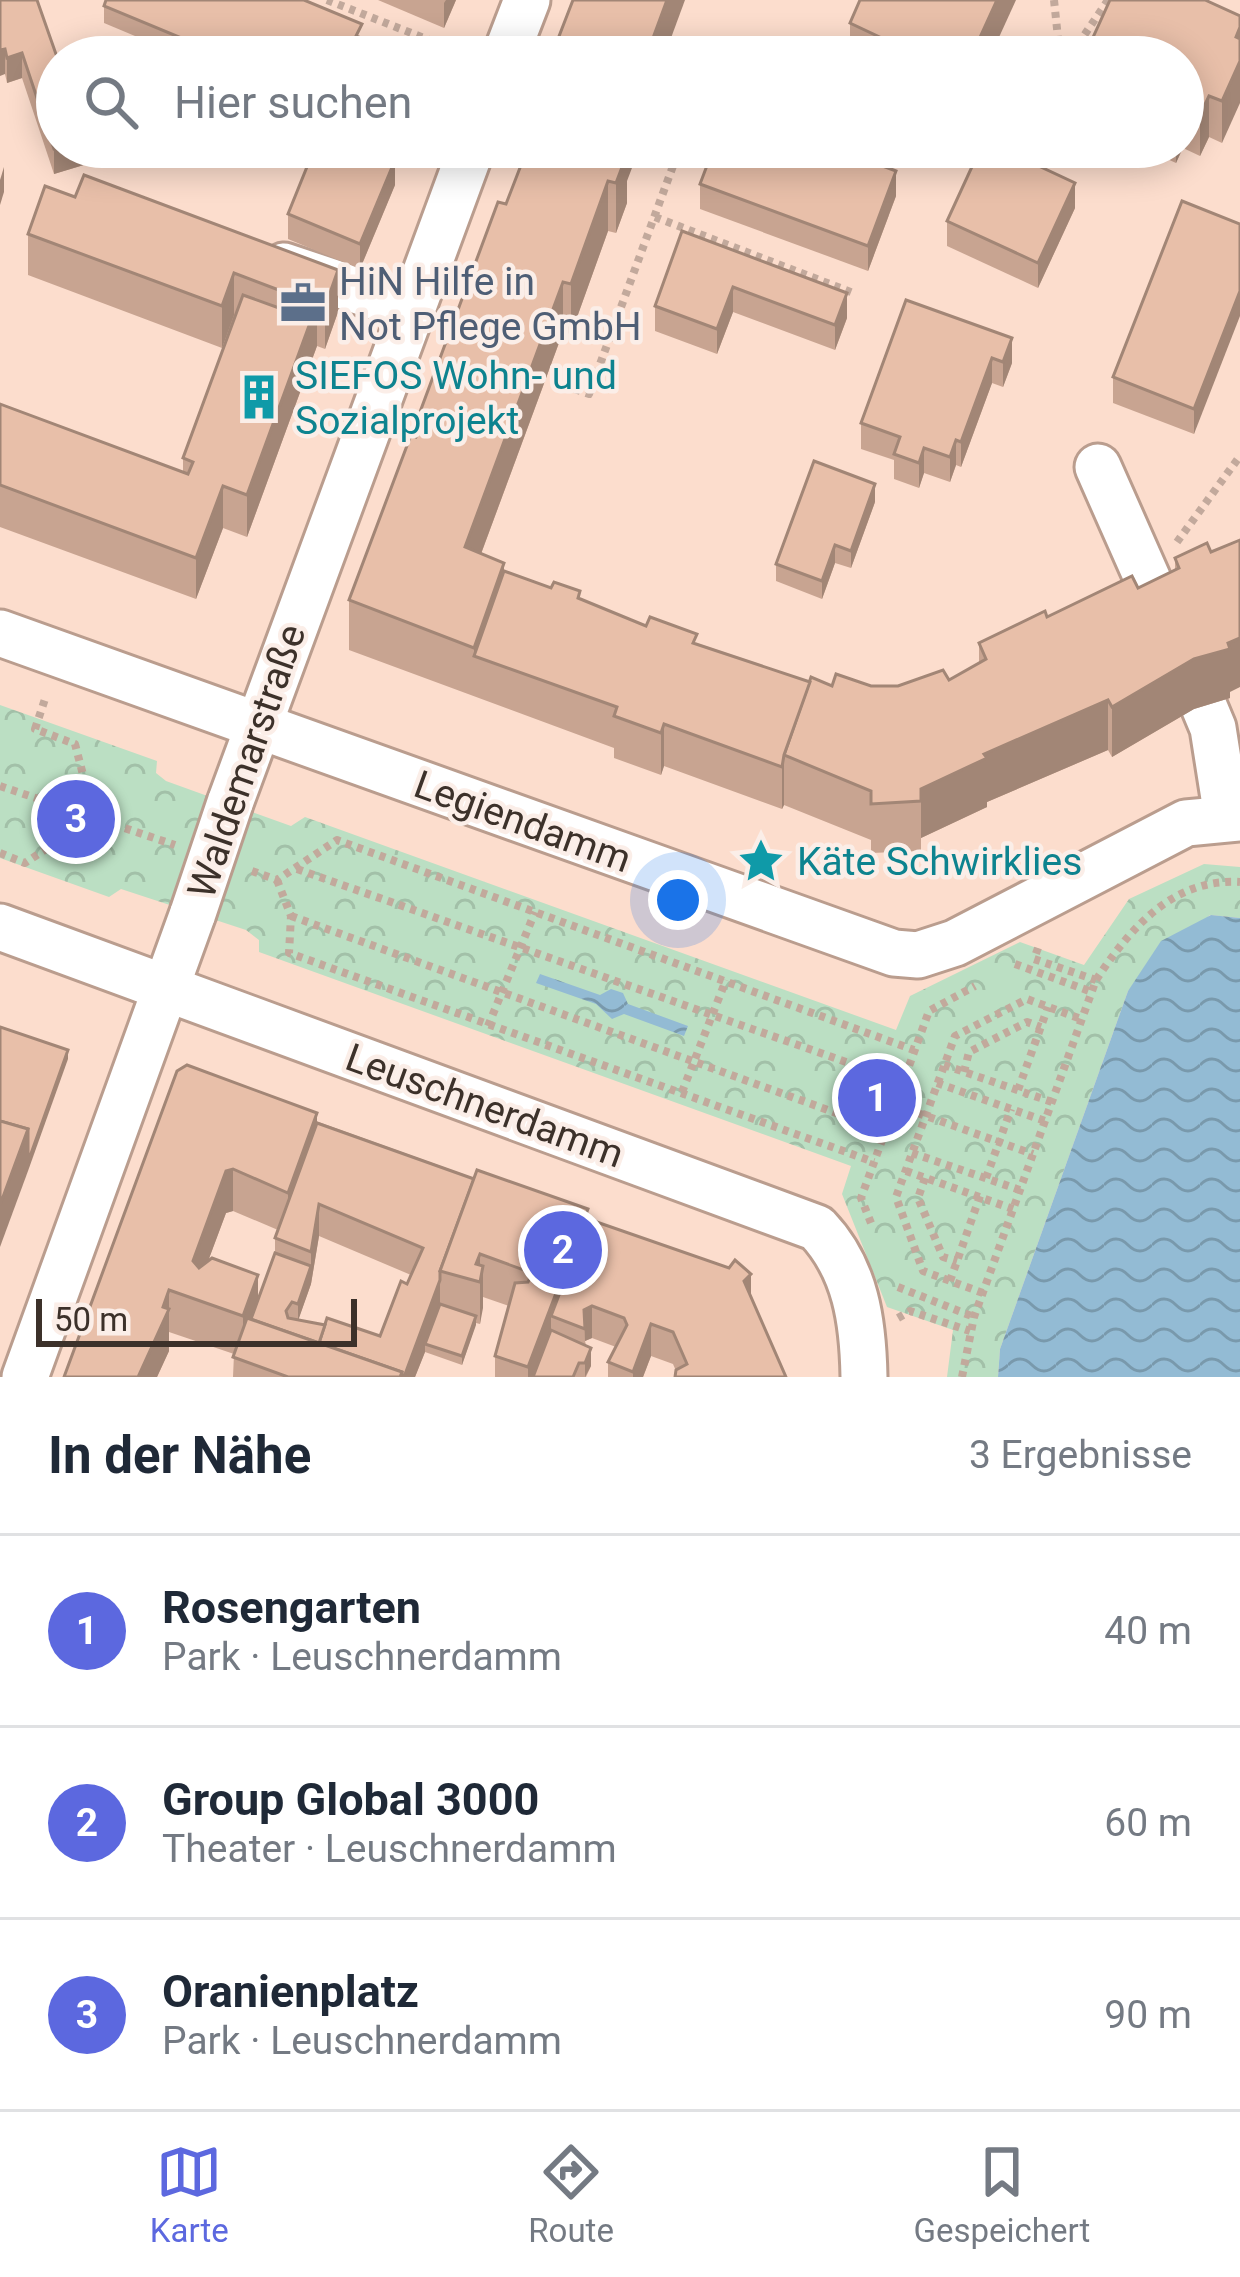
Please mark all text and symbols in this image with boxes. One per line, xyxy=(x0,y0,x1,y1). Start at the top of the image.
search box xyxy=(36,36,1204,168)
icon: search xyxy=(78,69,144,135)
text: Hier suchen xyxy=(174,76,412,129)
place label: HiN Hilfe in Not Pflege GmbH xyxy=(339,259,642,350)
office icon: HiN Hilfe in Not Pflege GmbH xyxy=(278,278,328,328)
place label: SIEFOS Wohn- und Sozialprojekt xyxy=(295,353,617,444)
building icon: SIEFOS Wohn- und Sozialprojekt xyxy=(234,372,284,422)
street label: Waldemarstraße xyxy=(179,618,315,904)
street label: Legiendamm xyxy=(408,762,637,882)
pin: 3 xyxy=(37,774,115,864)
place icon: Käte Schwirklies xyxy=(736,836,786,886)
place label: Käte Schwirklies xyxy=(797,839,1082,885)
your location xyxy=(648,870,708,930)
street label: Leuschnerdamm xyxy=(340,1034,630,1177)
pin: 1 xyxy=(838,1053,916,1143)
pin: 2 xyxy=(524,1205,602,1295)
scale bar xyxy=(36,1293,357,1346)
text: 50 m xyxy=(54,1300,128,1339)
text: In der Nähe xyxy=(48,1426,311,1485)
text: 3 Ergebnisse xyxy=(969,1432,1192,1478)
text: Rosengarten xyxy=(162,1581,421,1634)
text: 1 xyxy=(76,1608,98,1654)
text: 40 m xyxy=(1104,1608,1192,1654)
text: Park · Leuschnerdamm xyxy=(162,1634,562,1680)
text: Group Global 3000 xyxy=(162,1773,539,1826)
text: 2 xyxy=(76,1800,98,1846)
text: 60 m xyxy=(1104,1800,1192,1846)
text: Theater · Leuschnerdamm xyxy=(162,1826,617,1872)
text: Oranienplatz xyxy=(162,1965,419,2018)
text: 3 xyxy=(76,1992,98,2038)
text: 90 m xyxy=(1104,1992,1192,2038)
text: Park · Leuschnerdamm xyxy=(162,2018,562,2064)
tab: Karte xyxy=(150,2139,229,2250)
tab: Route xyxy=(528,2139,614,2250)
tab: Gespeichert xyxy=(913,2139,1090,2250)

